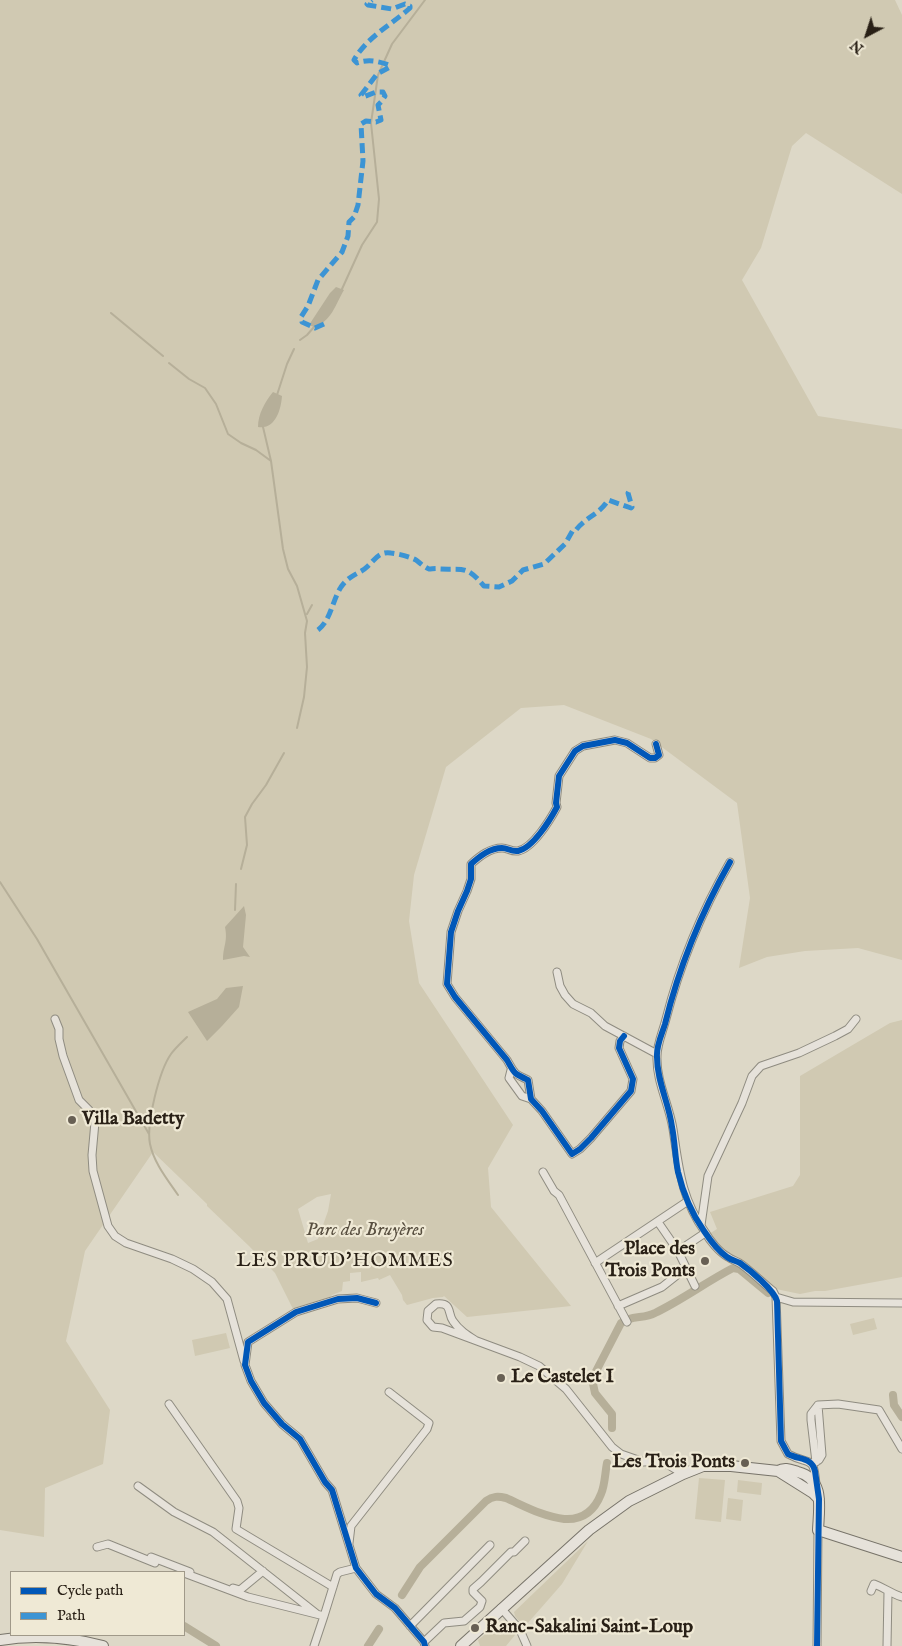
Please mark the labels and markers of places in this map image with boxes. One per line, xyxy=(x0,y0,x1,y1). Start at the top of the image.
place label: Villa Badetty xyxy=(82,1109,184,1131)
marker: Villa Badetty xyxy=(66,1114,78,1126)
place label: Place des Trois Ponts xyxy=(606,1239,695,1283)
marker: Place des Trois Ponts xyxy=(699,1255,711,1267)
place label: Le Castelet I xyxy=(511,1367,614,1389)
marker: Le Castelet I xyxy=(495,1372,507,1384)
place label: Les Trois Ponts xyxy=(612,1452,735,1474)
marker: Les Trois Ponts xyxy=(739,1457,751,1469)
place label: Ranc-Sakalini Saint-Loup xyxy=(485,1617,693,1639)
marker: Ranc-Sakalini Saint-Loup xyxy=(469,1622,481,1634)

